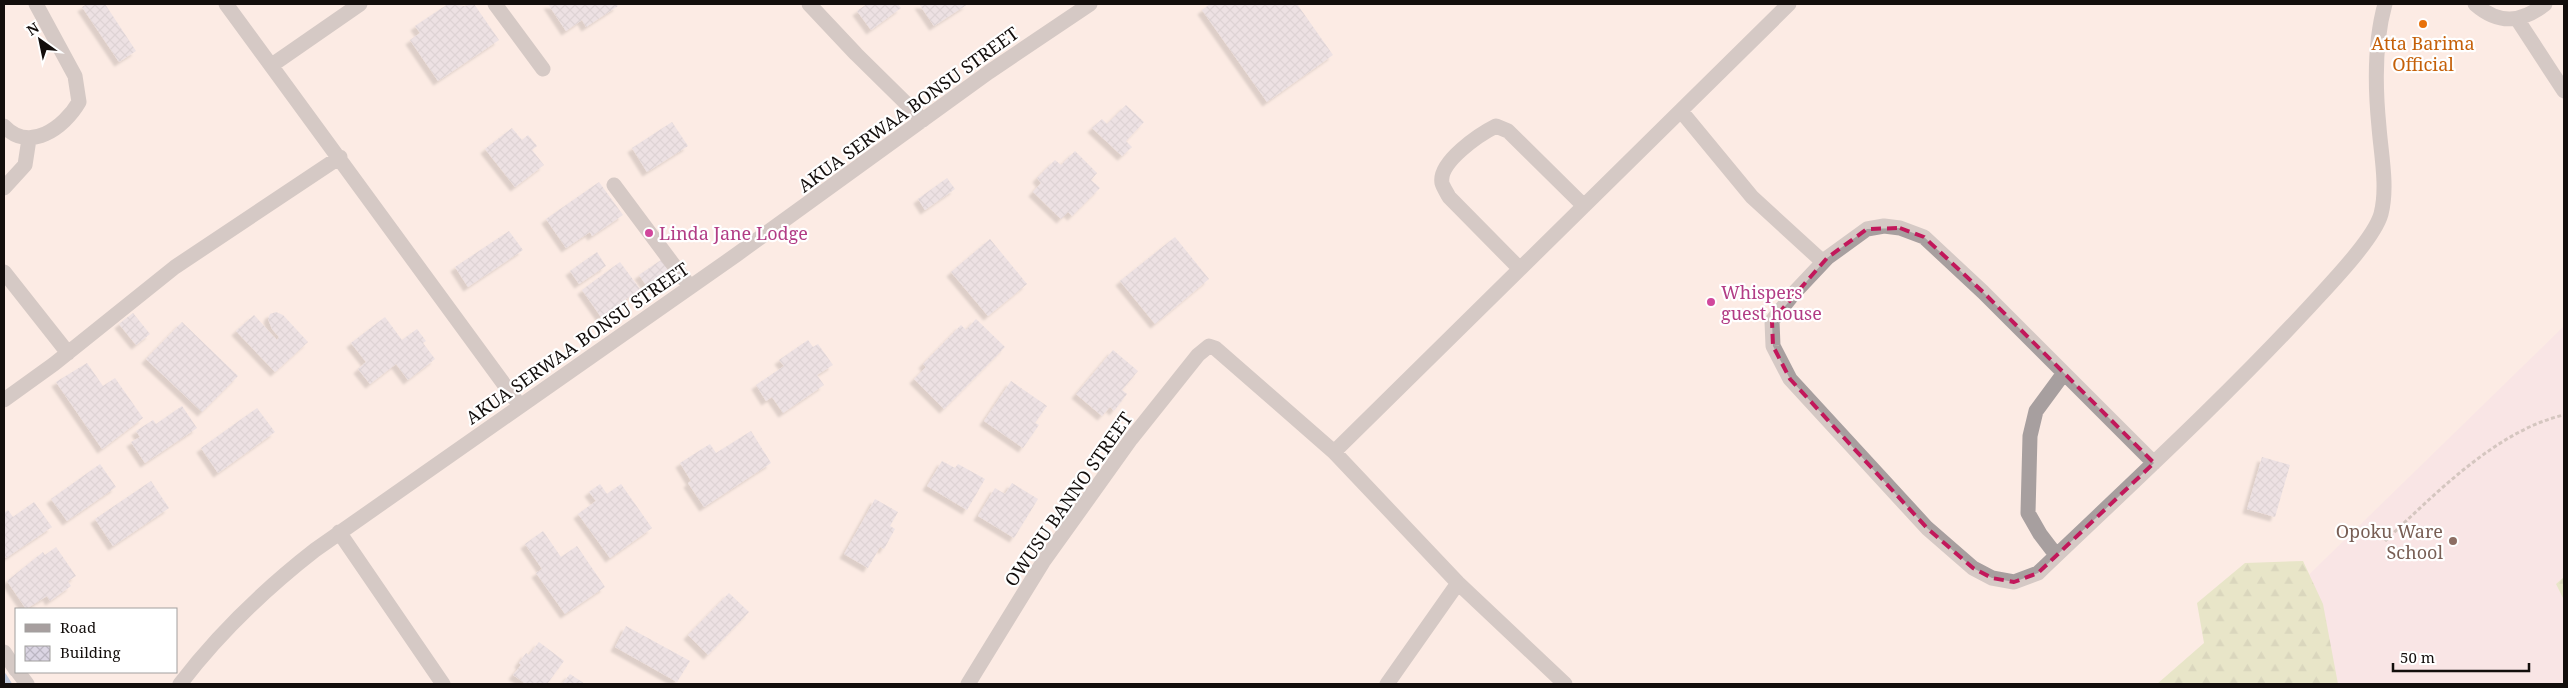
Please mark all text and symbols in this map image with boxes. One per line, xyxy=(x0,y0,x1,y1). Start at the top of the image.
north arrow xyxy=(15,15,65,65)
text: N xyxy=(23,18,42,40)
marker: Atta Barima Official xyxy=(2417,18,2429,30)
street label: AKUA SERWAA BONSU STREET xyxy=(793,21,1023,197)
place label: Atta Barima Official xyxy=(2371,31,2475,76)
place label: Linda Jane Lodge xyxy=(659,221,808,245)
marker: Linda Jane Lodge xyxy=(643,227,655,239)
street label: AKUA SERWAA BONSU STREET xyxy=(461,257,693,429)
place label: Whispers guest house xyxy=(1721,280,1822,325)
marker: Whispers guest house xyxy=(1705,296,1717,308)
street label: OWUSU BANNO STREET xyxy=(999,407,1137,591)
place label: Opoku Ware School xyxy=(2336,519,2443,564)
marker: Opoku Ware School xyxy=(2447,535,2459,547)
legend xyxy=(15,608,178,673)
text: Road xyxy=(60,617,96,637)
scale bar xyxy=(2393,640,2529,672)
text: Building xyxy=(60,642,121,662)
text: 50 m xyxy=(2400,647,2435,667)

